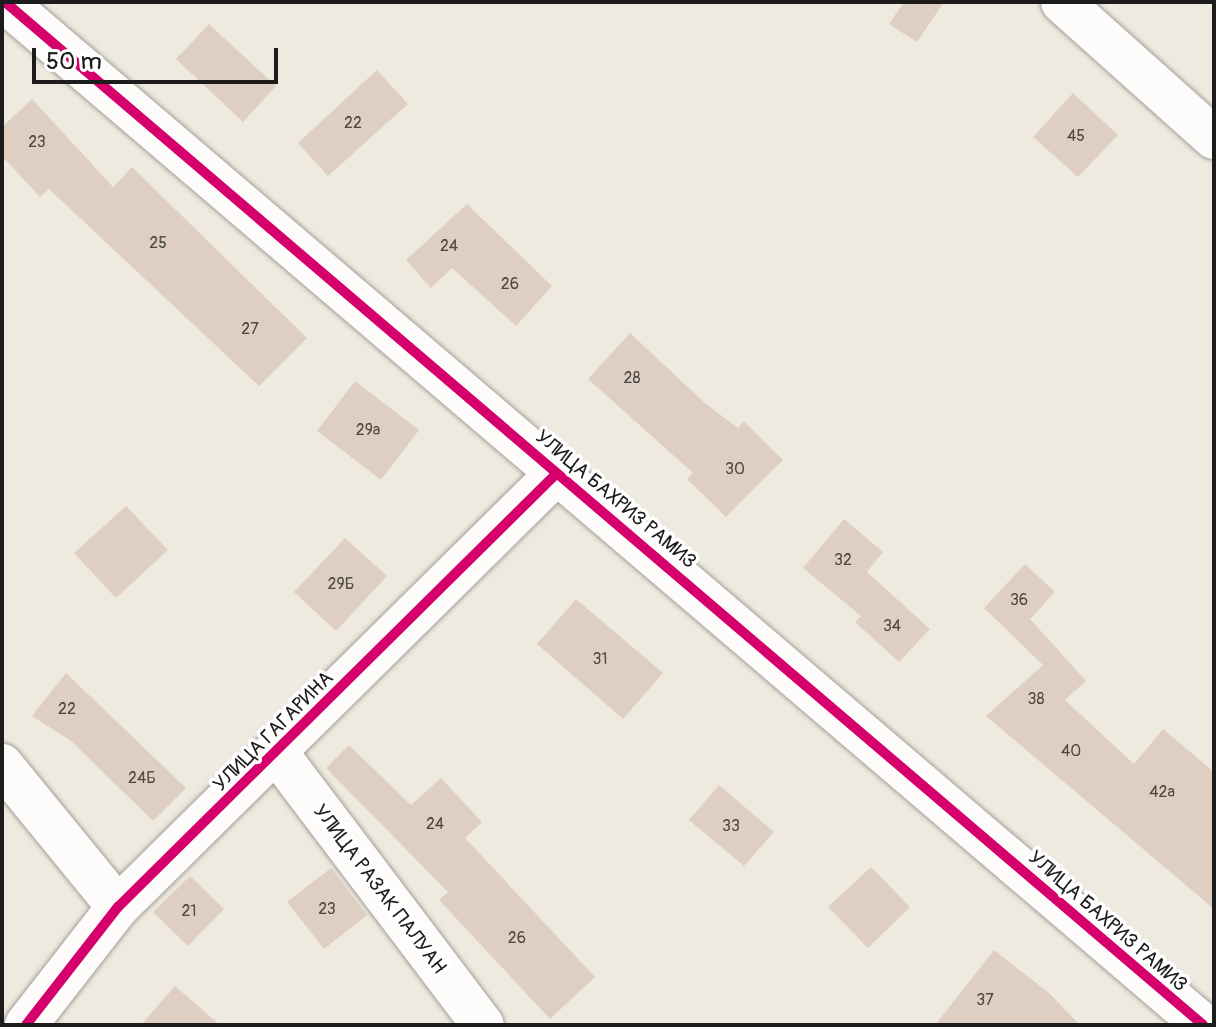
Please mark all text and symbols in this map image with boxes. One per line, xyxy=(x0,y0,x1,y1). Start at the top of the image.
scale bar xyxy=(36,32,282,82)
text: 50 m xyxy=(46,47,102,76)
house number: 22 xyxy=(344,113,362,133)
house number: 45 xyxy=(1067,126,1085,146)
house number: 23 xyxy=(28,132,46,152)
house number: 25 xyxy=(149,233,167,253)
house number: 24 xyxy=(440,236,458,256)
house number: 26 xyxy=(501,274,519,294)
house number: 27 xyxy=(241,319,259,339)
house number: 28 xyxy=(623,368,641,388)
house number: 29а xyxy=(356,420,380,440)
street label: УЛИЦА БАХРИЗ РАМИЗ xyxy=(531,425,701,573)
house number: 30 xyxy=(725,459,745,479)
house number: 32 xyxy=(834,550,852,570)
house number: 29Б xyxy=(328,574,354,594)
house number: 36 xyxy=(1010,590,1028,610)
house number: 34 xyxy=(883,616,901,636)
house number: 31 xyxy=(592,649,608,669)
street label: УЛИЦА ГАГАРИНА xyxy=(208,666,338,796)
house number: 38 xyxy=(1028,689,1044,709)
house number: 22 xyxy=(58,699,76,719)
house number: 40 xyxy=(1061,741,1081,761)
house number: 24Б xyxy=(128,768,156,788)
house number: 42а xyxy=(1149,782,1175,802)
street label: УЛИЦА РАЗАК ПАЛУАН xyxy=(308,800,452,978)
house number: 24 xyxy=(426,814,444,834)
house number: 33 xyxy=(722,816,740,836)
street label: УЛИЦА БАХРИЗ РАМИЗ xyxy=(1024,845,1192,997)
house number: 23 xyxy=(318,899,336,919)
house number: 21 xyxy=(181,901,197,921)
house number: 26 xyxy=(508,928,526,948)
house number: 37 xyxy=(976,990,994,1010)

